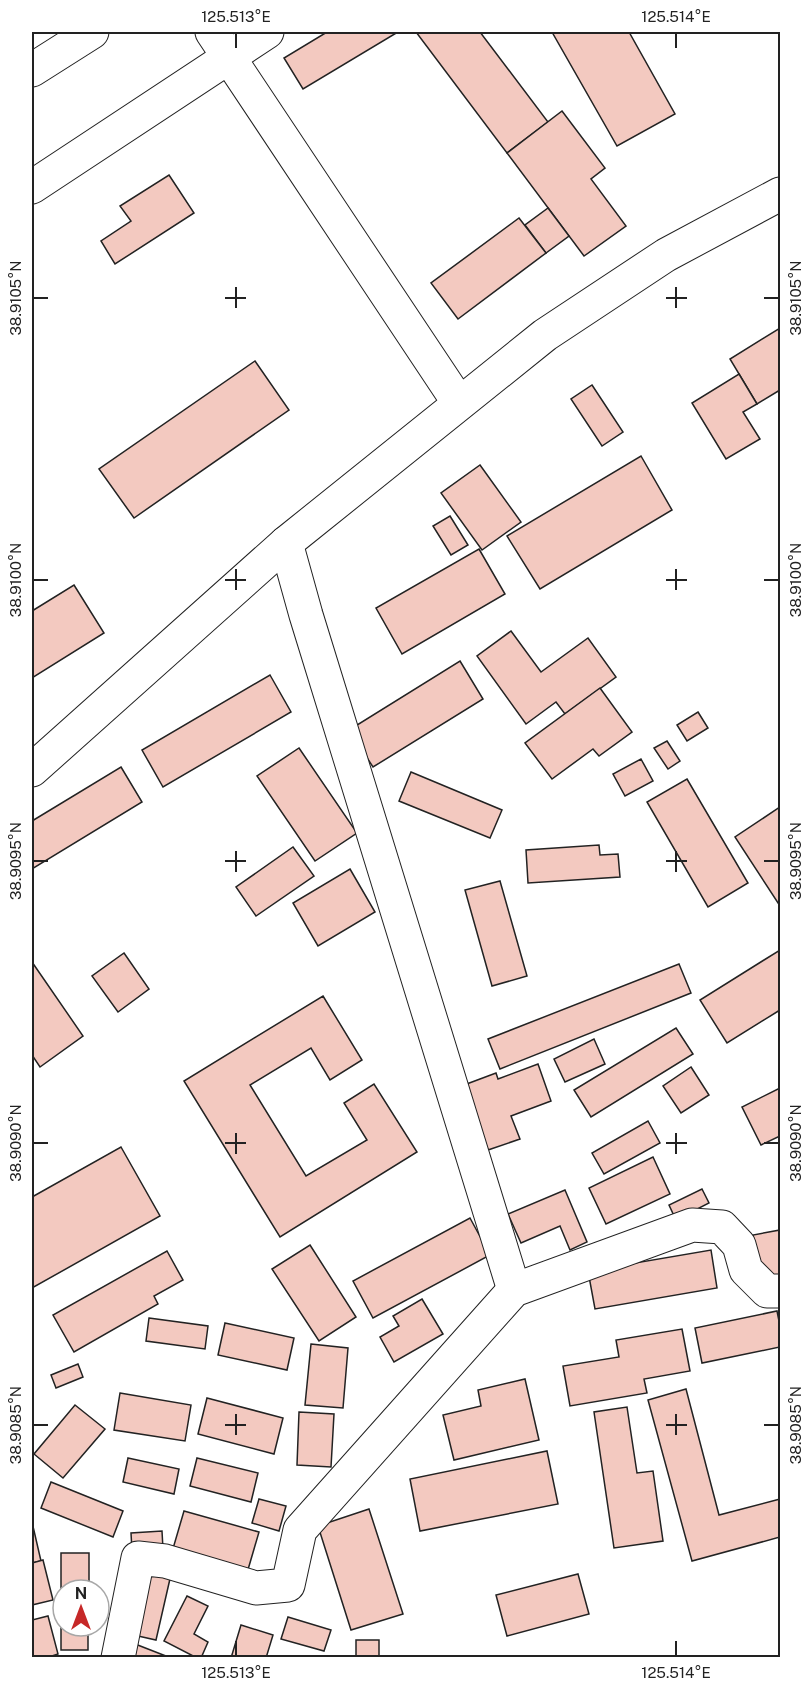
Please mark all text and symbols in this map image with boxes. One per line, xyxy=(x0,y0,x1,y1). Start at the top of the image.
text: 125.513°E xyxy=(201,8,271,25)
text: 125.514°E xyxy=(641,8,711,25)
text: 38.9105°N xyxy=(7,261,24,335)
text: 38.9105°N xyxy=(787,261,804,335)
text: 38.9100°N xyxy=(7,543,24,617)
text: 38.9100°N xyxy=(787,543,804,617)
text: 38.9095°N xyxy=(7,822,24,900)
text: 38.9095°N xyxy=(787,822,804,900)
text: 38.9090°N xyxy=(7,1104,24,1182)
text: 38.9090°N xyxy=(787,1104,804,1182)
text: 38.9085°N xyxy=(7,1386,24,1464)
text: 38.9085°N xyxy=(787,1386,804,1464)
north arrow xyxy=(51,1578,111,1638)
text: N xyxy=(75,1584,87,1603)
text: 125.513°E xyxy=(201,1664,271,1681)
text: 125.514°E xyxy=(641,1664,711,1681)

